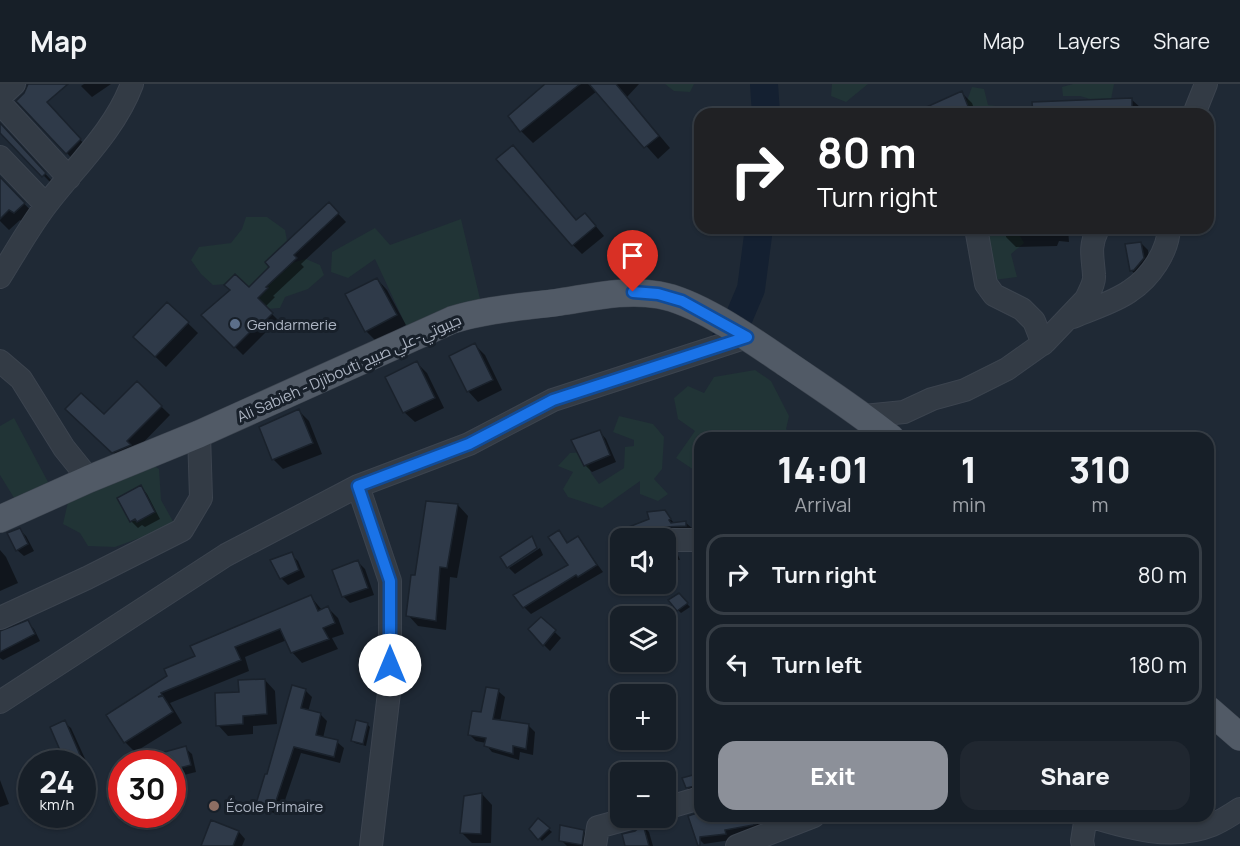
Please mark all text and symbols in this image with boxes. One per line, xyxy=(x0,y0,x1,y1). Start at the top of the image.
text: Map xyxy=(30,22,87,60)
text: Map xyxy=(983,27,1024,55)
text: Layers xyxy=(1057,27,1120,55)
text: Share xyxy=(1153,27,1210,55)
text: 80 m xyxy=(817,123,917,181)
icon: right xyxy=(718,132,796,210)
text: Turn right xyxy=(817,178,938,215)
pin xyxy=(607,230,658,292)
icon: arrive xyxy=(616,239,649,272)
street label: Ali Sabieh - Djibouti جيبوتي-علي صبيح xyxy=(233,309,465,429)
place label: Gendarmerie xyxy=(247,314,337,335)
marker: Gendarmerie xyxy=(228,317,242,331)
text: 14:01 xyxy=(777,445,869,494)
text: 1 xyxy=(961,445,977,494)
text: 310 xyxy=(1069,445,1131,494)
text: Arrival xyxy=(795,491,852,518)
text: min xyxy=(952,491,986,518)
text: m xyxy=(1091,491,1108,518)
map controls xyxy=(610,528,676,828)
button: sound xyxy=(610,528,676,594)
icon: right xyxy=(721,558,754,591)
text: Turn right xyxy=(772,560,877,590)
text: 80 m xyxy=(1138,560,1187,590)
button: layers xyxy=(610,606,676,672)
position arrow xyxy=(358,633,422,697)
icon: left xyxy=(721,648,754,681)
text: Turn left xyxy=(772,650,862,680)
text: 180 m xyxy=(1129,650,1187,680)
button: + xyxy=(610,684,676,750)
button: Exit xyxy=(718,741,948,810)
button: Share xyxy=(960,741,1190,810)
speed limit sign: 30 xyxy=(108,750,186,828)
text: 24 xyxy=(39,761,75,802)
button: − xyxy=(610,762,676,828)
text: km/h xyxy=(40,794,74,815)
place label: École Primaire xyxy=(226,796,324,817)
marker: École Primaire xyxy=(207,799,221,813)

